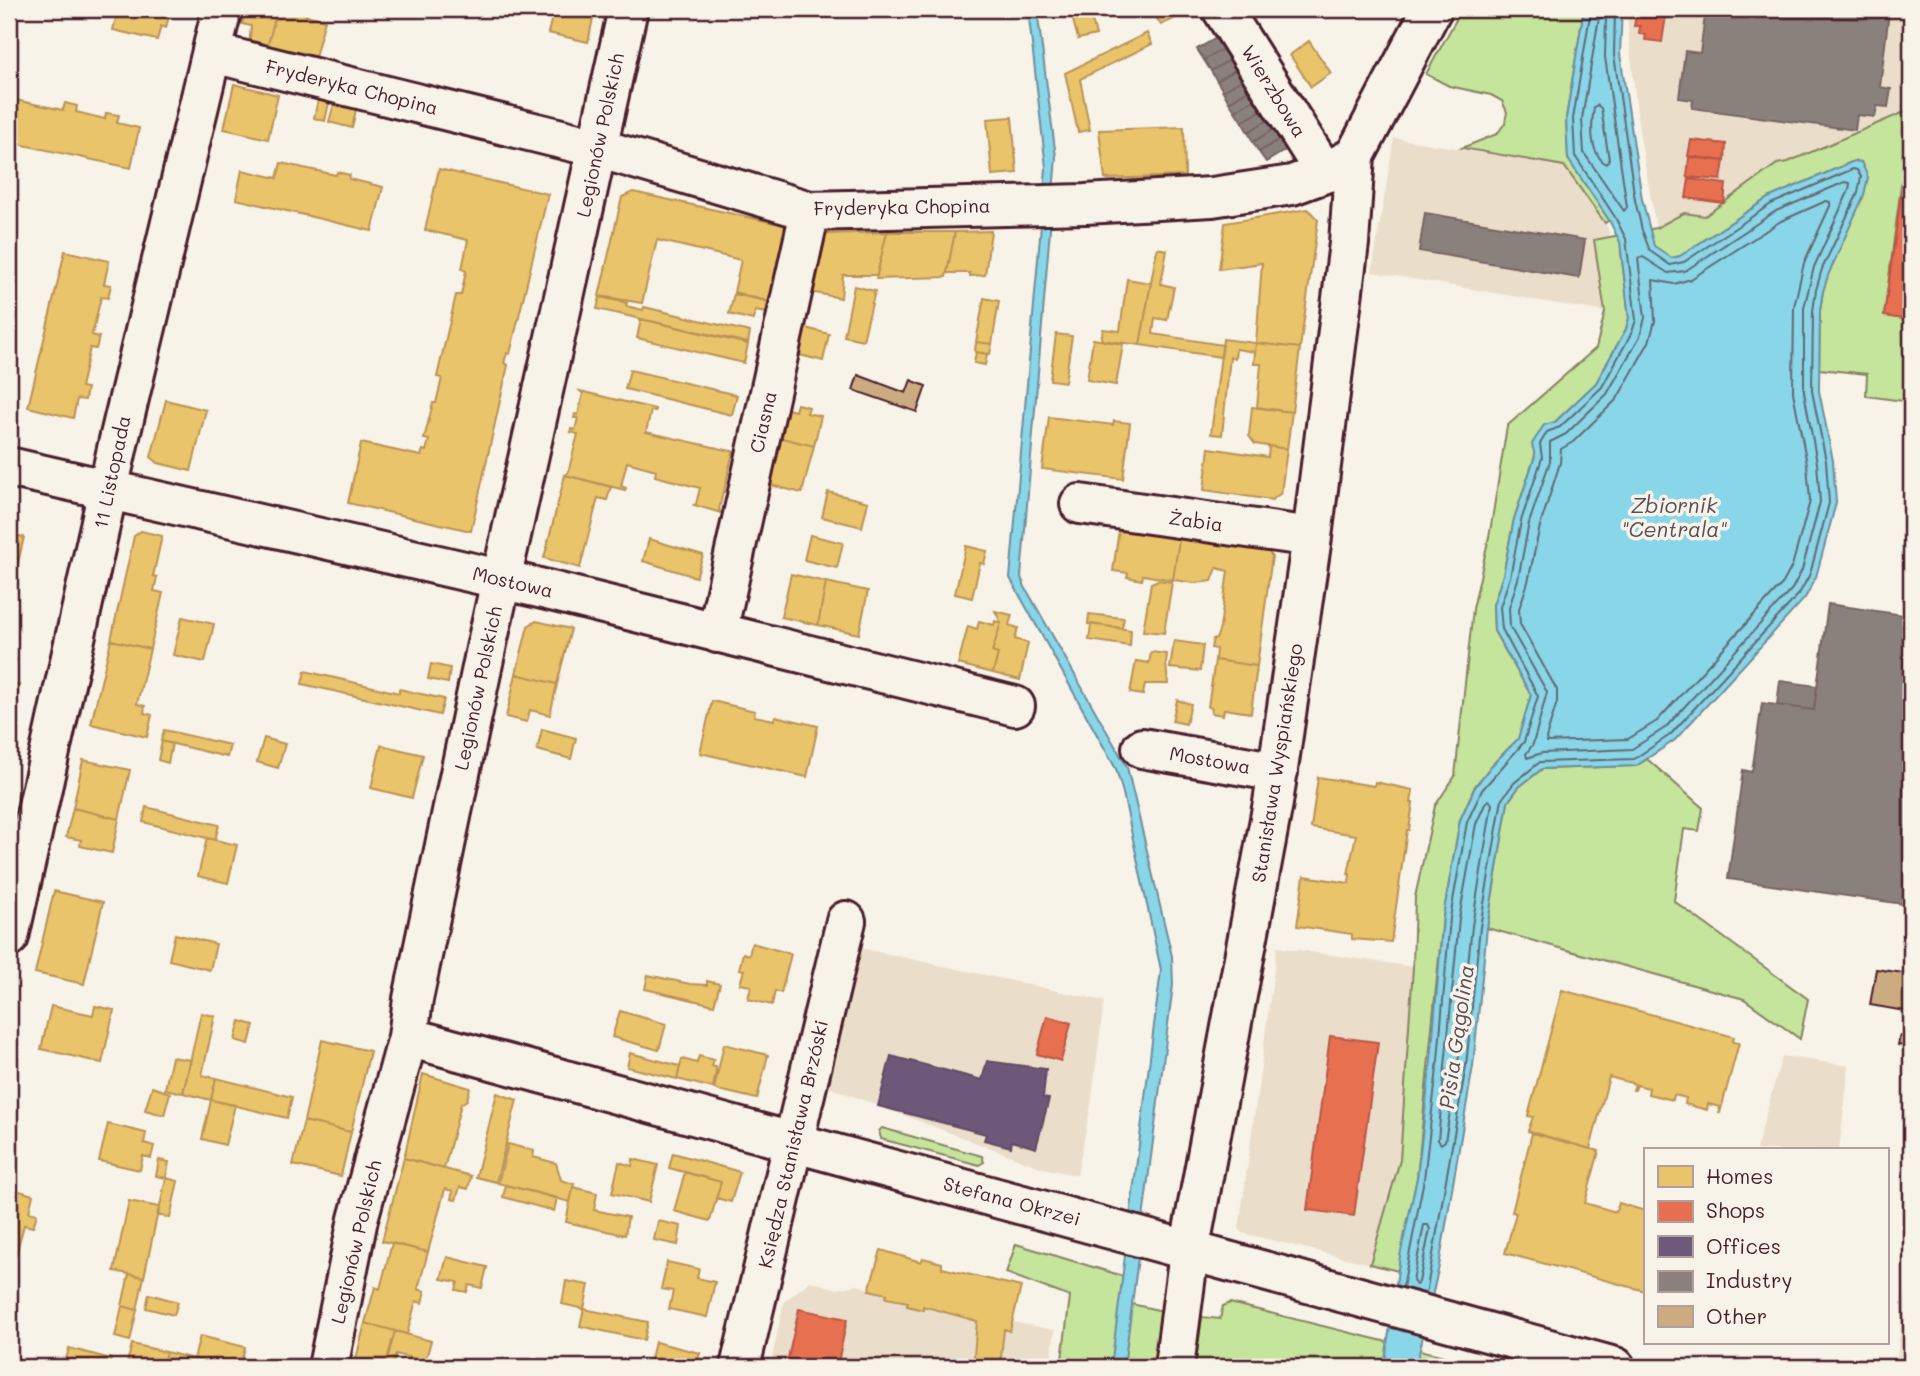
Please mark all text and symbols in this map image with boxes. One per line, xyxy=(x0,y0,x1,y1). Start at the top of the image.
street label: Wierzbowa xyxy=(1236,40,1313,142)
street label: Legionów Polskich xyxy=(570,51,629,219)
street label: Fryderyka Chopina xyxy=(263,53,441,120)
street label: Fryderyka Chopina xyxy=(813,192,991,221)
street label: Ciasna xyxy=(743,388,782,455)
street label: 11 Listopada xyxy=(87,413,136,531)
water label: Zbiornik "Centrala" xyxy=(1621,491,1727,542)
street label: Żabia xyxy=(1167,504,1225,537)
street label: Mostowa xyxy=(470,560,556,603)
street label: Legionów Polskich xyxy=(448,604,507,772)
street label: Stanisława Wyspiańskiego xyxy=(1245,642,1308,884)
street label: Mostowa xyxy=(1168,740,1253,779)
water label: Pisia Gągolina xyxy=(1432,963,1479,1111)
street label: Księdza Stanisława Brzóski xyxy=(752,1017,833,1270)
legend xyxy=(1644,1148,1888,1344)
street label: Legionów Polskich xyxy=(325,1158,386,1326)
text: Homes xyxy=(1706,1162,1773,1189)
street label: Stefana Okrzei xyxy=(941,1170,1084,1231)
text: Shops xyxy=(1706,1196,1765,1223)
text: Offices xyxy=(1706,1232,1781,1259)
text: Industry xyxy=(1706,1266,1793,1293)
text: Other xyxy=(1706,1302,1767,1329)

